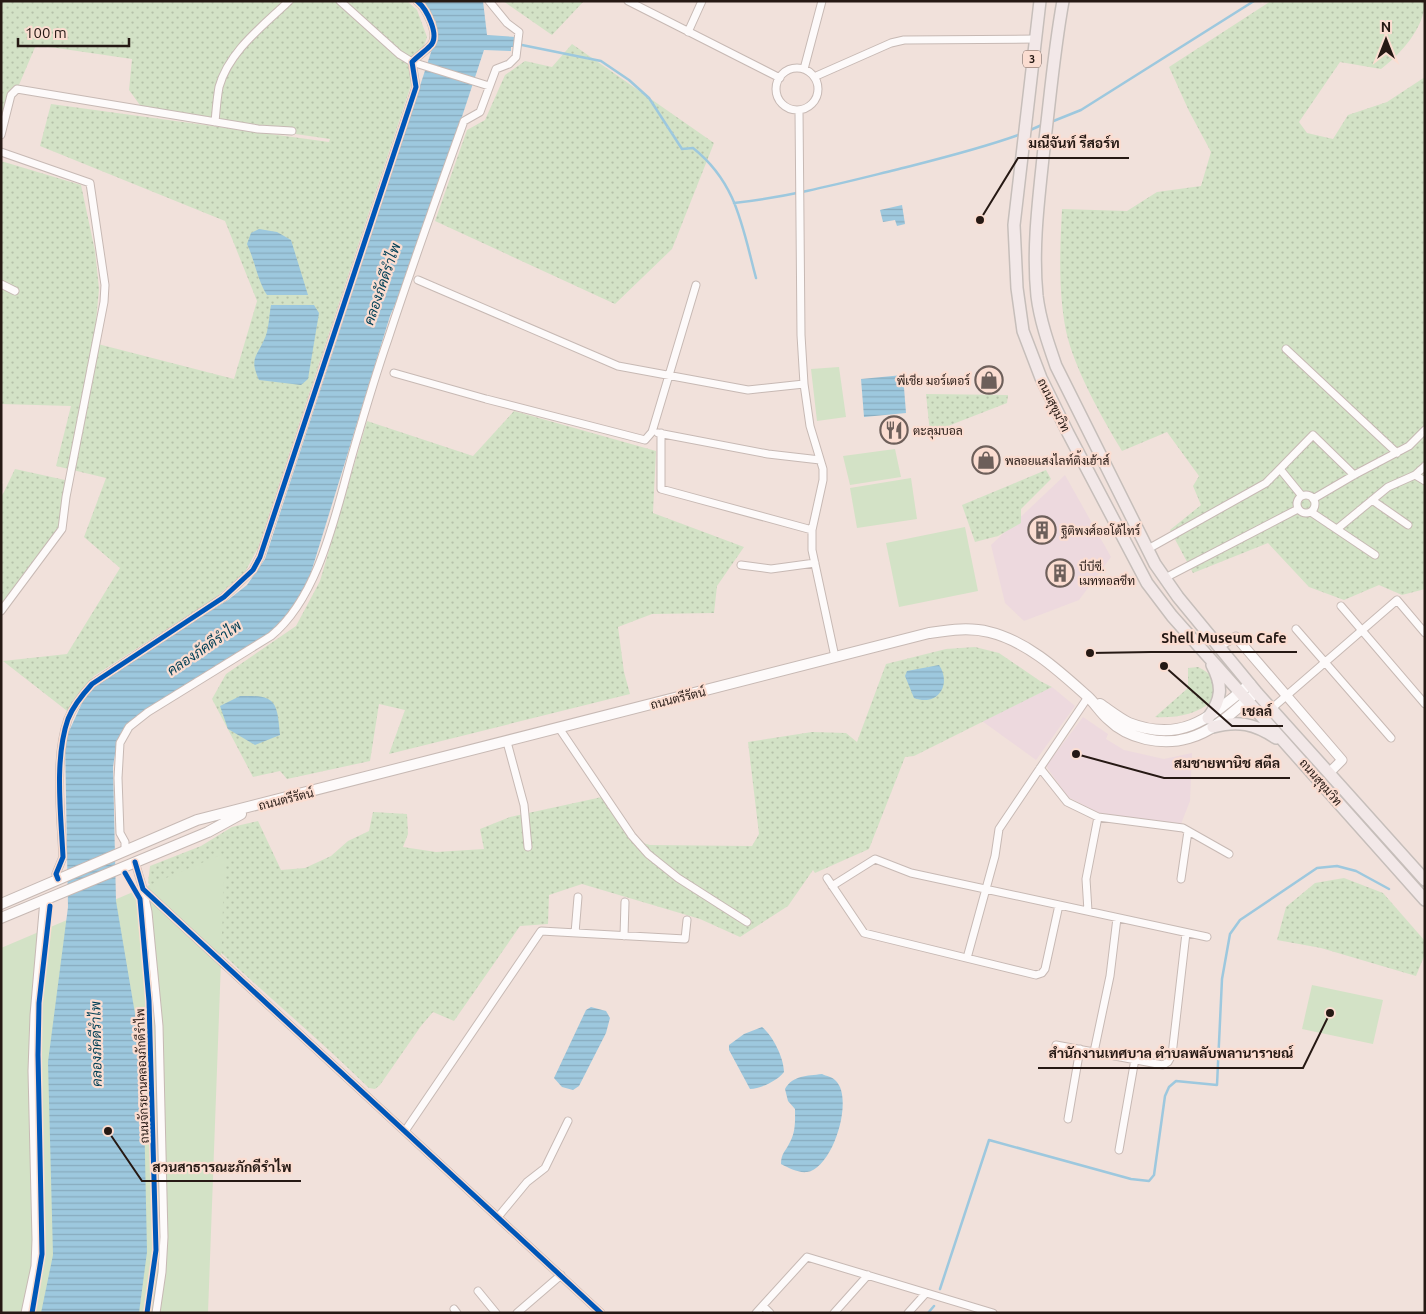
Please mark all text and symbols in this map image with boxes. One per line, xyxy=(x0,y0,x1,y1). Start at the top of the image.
scale bar xyxy=(18,15,129,47)
north arrow xyxy=(1361,15,1411,65)
text: N xyxy=(1381,19,1391,35)
text: 100 m xyxy=(25,24,67,41)
road number: 3 xyxy=(1023,51,1041,68)
callout: มณีจันท์ รีสอร์ท xyxy=(1018,129,1129,158)
text: มณีจันท์ รีสอร์ท xyxy=(1028,134,1120,151)
water label: คลองภัคดีรำไพ xyxy=(360,241,403,327)
shop icon: พีเชีย มอร์เตอร์ xyxy=(974,365,1004,395)
place label: พีเชีย มอร์เตอร์ xyxy=(897,373,970,387)
street label: ถนนสุขุมวิท xyxy=(1033,376,1073,435)
restaurant icon: ตะลุมบอล xyxy=(879,415,909,445)
place label: ตะลุมบอล xyxy=(913,424,963,440)
shop icon: พลอยแสงไลท์ติ้งเฮ้าส์ xyxy=(971,445,1001,475)
place label: พลอยแสงไลท์ติ้งเฮ้าส์ xyxy=(1005,450,1109,467)
building icon: ฐิติพงศ์ออโต้ไทร์ xyxy=(1027,515,1057,545)
place label: ฐิติพงศ์ออโต้ไทร์ xyxy=(1060,523,1141,539)
building icon: บีบีซี. เมททอลชีท xyxy=(1045,558,1075,588)
place label: บีบีซี. เมททอลชีท xyxy=(1079,559,1135,587)
water label: คลองภัคดีรำไพ xyxy=(163,617,244,679)
callout: Shell Museum Cafe xyxy=(1151,623,1297,652)
text: Shell Museum Cafe xyxy=(1161,630,1287,646)
street label: ถนนตรีรัตน์ xyxy=(649,684,707,711)
callout: เชลล์ xyxy=(1232,697,1283,726)
text: เชลล์ xyxy=(1242,702,1273,719)
callout: สมชายพานิช สตีล xyxy=(1164,749,1290,778)
text: สมชายพานิช สตีล xyxy=(1174,754,1280,771)
street label: ถนนสุขุมวิท xyxy=(1295,756,1345,810)
street label: ถนนตรีรัตน์ xyxy=(257,785,315,812)
water label: คลองภัคดีรำไพ xyxy=(86,1001,105,1087)
street label: ถนนจักรยานคลองภักดีรำไพ xyxy=(132,1008,151,1144)
callout: สำนักงานเทศบาล ตำบลพลับพลานารายณ์ xyxy=(1038,1039,1303,1068)
text: สำนักงานเทศบาล ตำบลพลับพลานารายณ์ xyxy=(1049,1044,1294,1061)
callout: สวนสาธารณะภักดีรำไพ xyxy=(142,1152,301,1181)
text: สวนสาธารณะภักดีรำไพ xyxy=(152,1158,292,1175)

